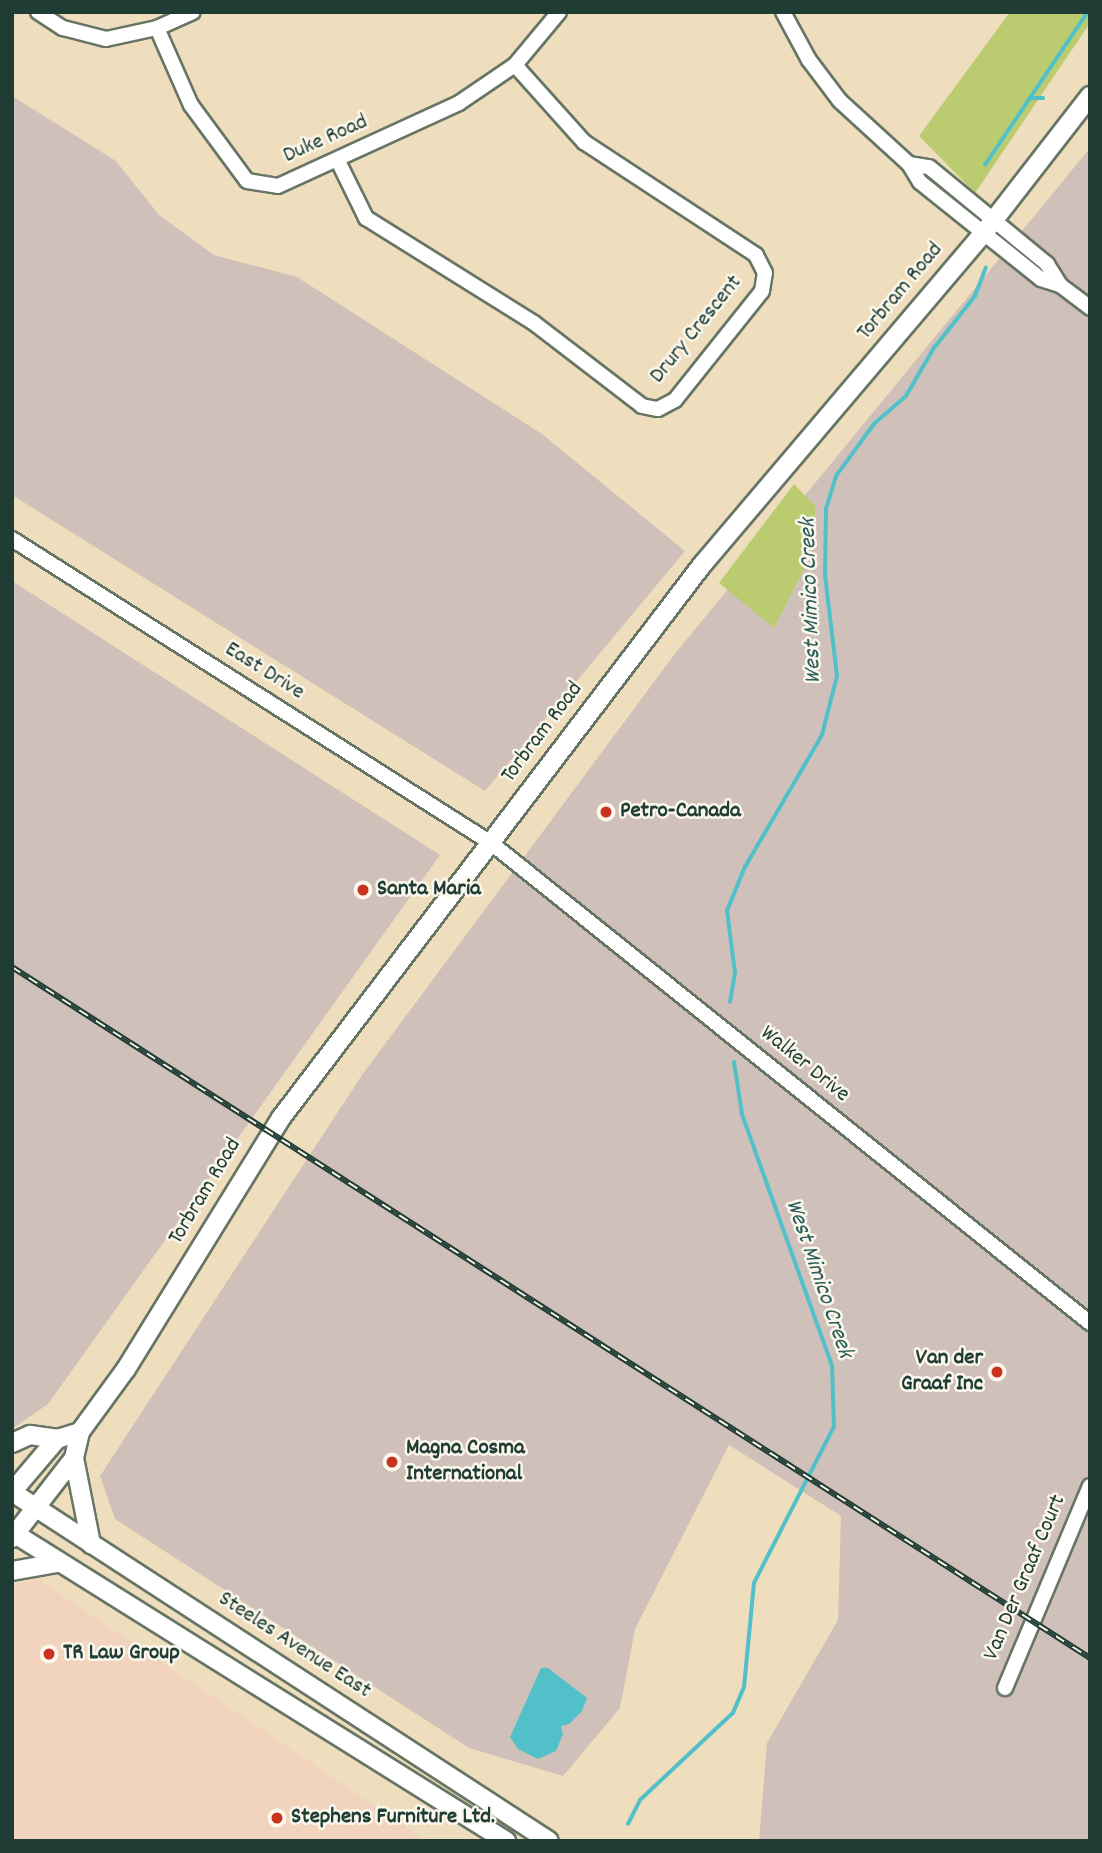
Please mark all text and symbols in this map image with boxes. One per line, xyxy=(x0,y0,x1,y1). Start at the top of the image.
street label: Duke Road xyxy=(279,109,373,171)
street label: Torbram Road xyxy=(852,237,950,347)
street label: Drury Crescent xyxy=(645,270,749,390)
water label: West Mimico Creek xyxy=(795,518,829,684)
street label: East Drive xyxy=(219,637,309,707)
street label: Torbram Road xyxy=(496,677,590,789)
place label: Petro-Canada xyxy=(620,798,741,826)
marker: Petro-Canada xyxy=(598,804,614,820)
place label: Santa Maria xyxy=(377,876,481,904)
marker: Santa Maria xyxy=(355,882,371,898)
street label: Walker Drive xyxy=(754,1021,854,1109)
street label: Torbram Road xyxy=(163,1134,249,1250)
water label: West Mimico Creek xyxy=(777,1196,859,1362)
place label: Van der Graaf Inc xyxy=(901,1345,983,1399)
marker: Van der Graaf Inc xyxy=(989,1364,1005,1380)
place label: Magna Cosma International xyxy=(406,1435,525,1489)
marker: Magna Cosma International xyxy=(384,1454,400,1470)
street label: Van Der Graaf Court xyxy=(979,1491,1073,1665)
street label: Steeles Avenue East xyxy=(212,1586,376,1706)
place label: TR Law Group xyxy=(63,1640,180,1668)
marker: TR Law Group xyxy=(41,1646,57,1662)
place label: Stephens Furniture Ltd. xyxy=(291,1804,495,1832)
marker: Stephens Furniture Ltd. xyxy=(269,1810,285,1826)

